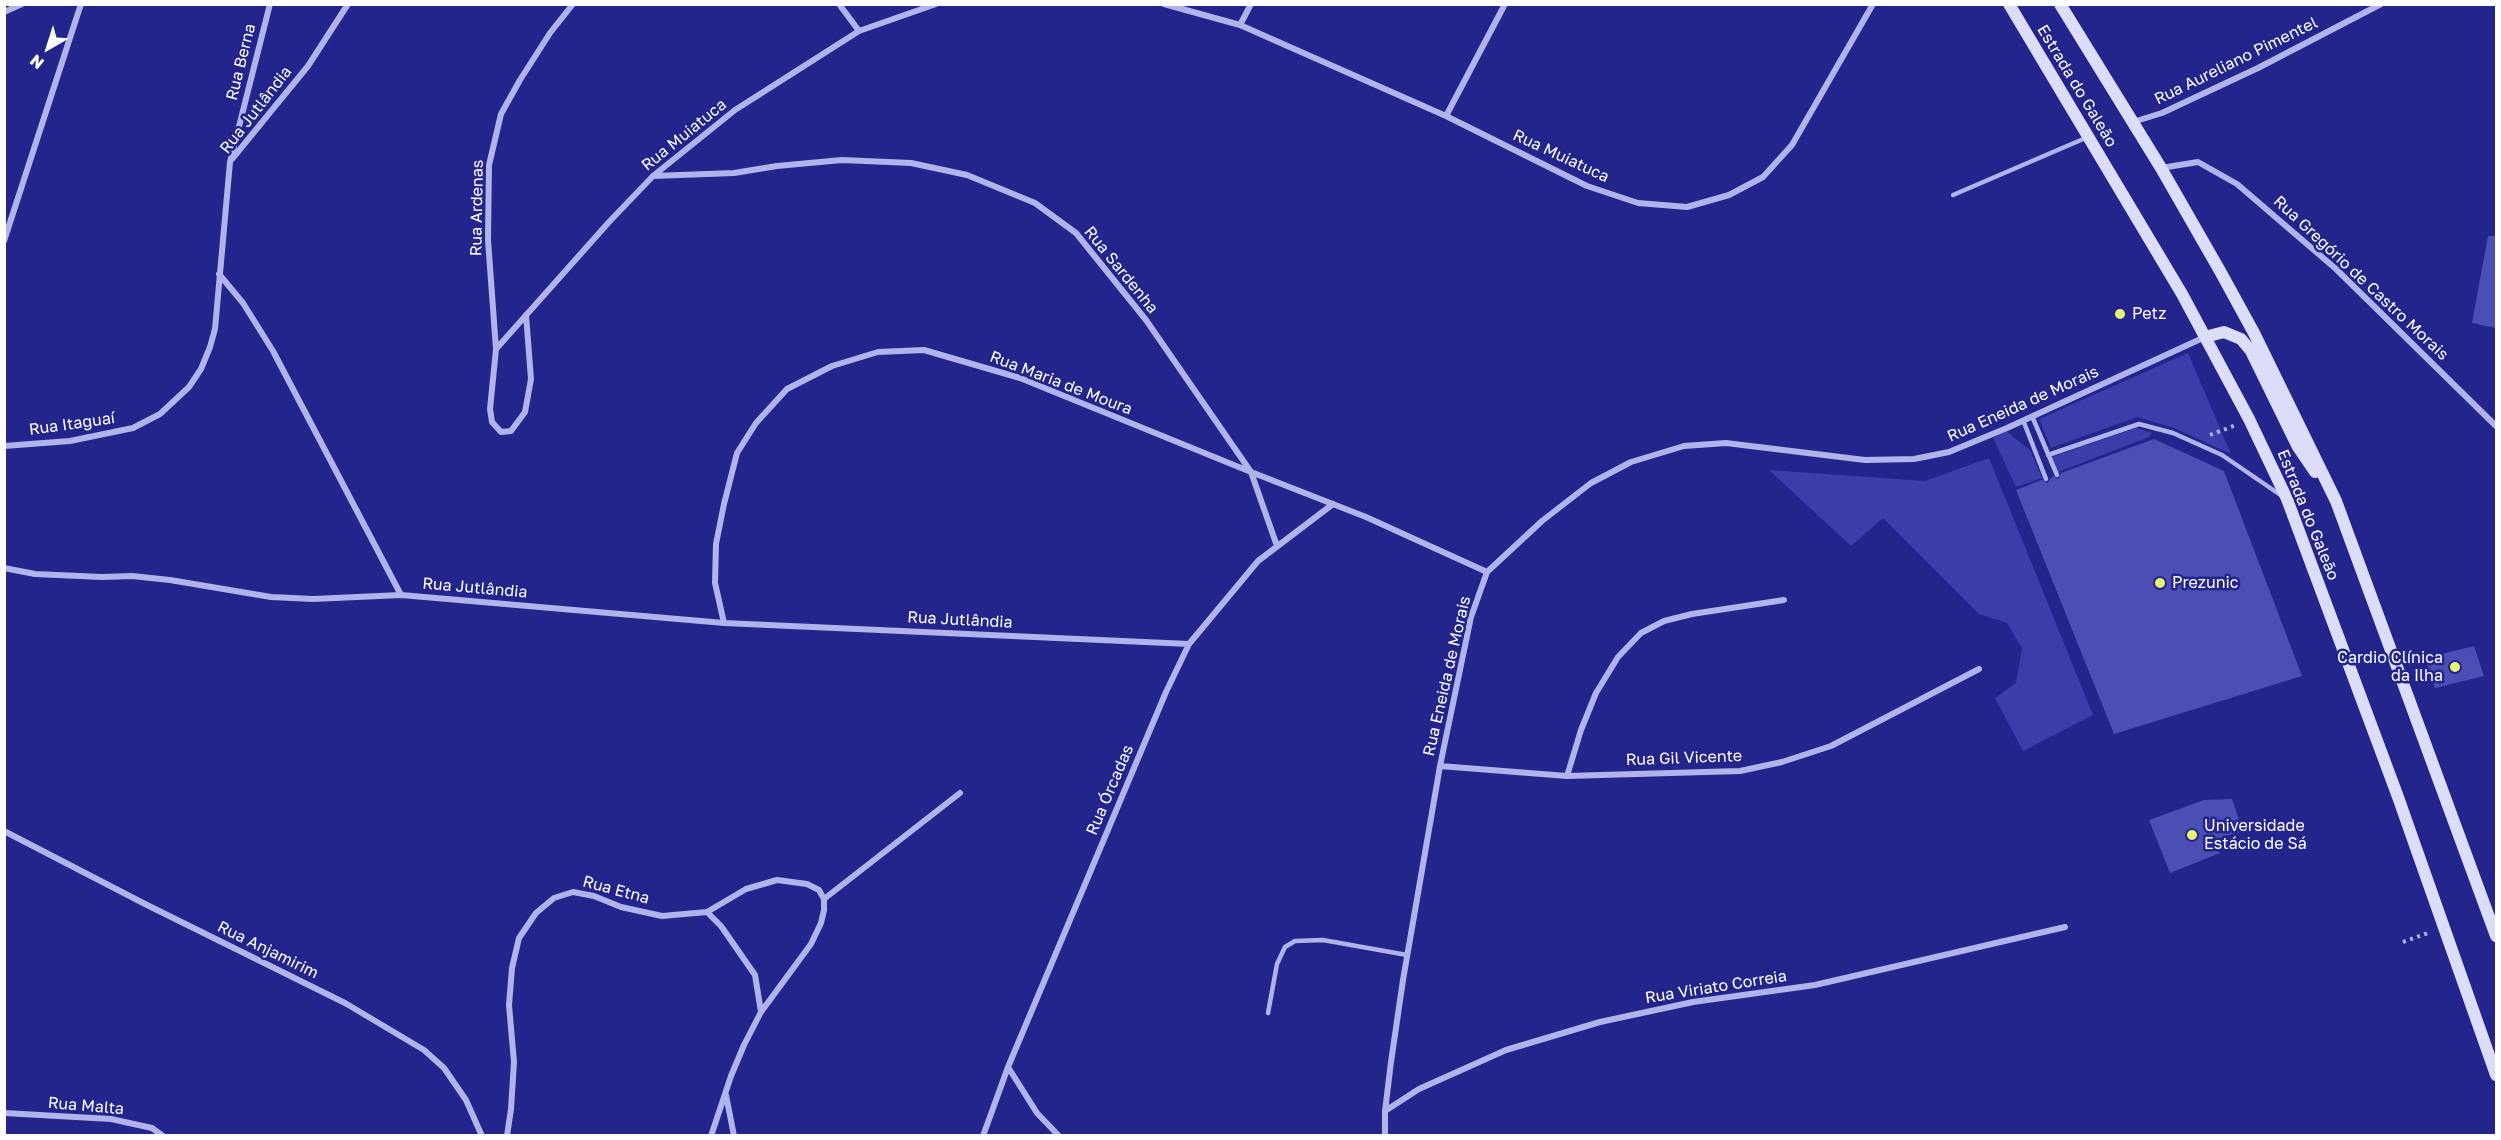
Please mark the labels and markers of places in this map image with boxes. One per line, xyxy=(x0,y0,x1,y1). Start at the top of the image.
place label: Petz xyxy=(2132,304,2166,324)
marker: Petz xyxy=(2113,307,2127,321)
place label: Prezunic xyxy=(2172,573,2239,593)
marker: Prezunic xyxy=(2153,576,2167,590)
place label: Cardio Clínica da Ilha xyxy=(2337,648,2443,686)
marker: Cardio Clínica da Ilha xyxy=(2448,660,2462,674)
place label: Universidade Estácio de Sá xyxy=(2204,816,2307,854)
marker: Universidade Estácio de Sá xyxy=(2185,828,2199,842)

